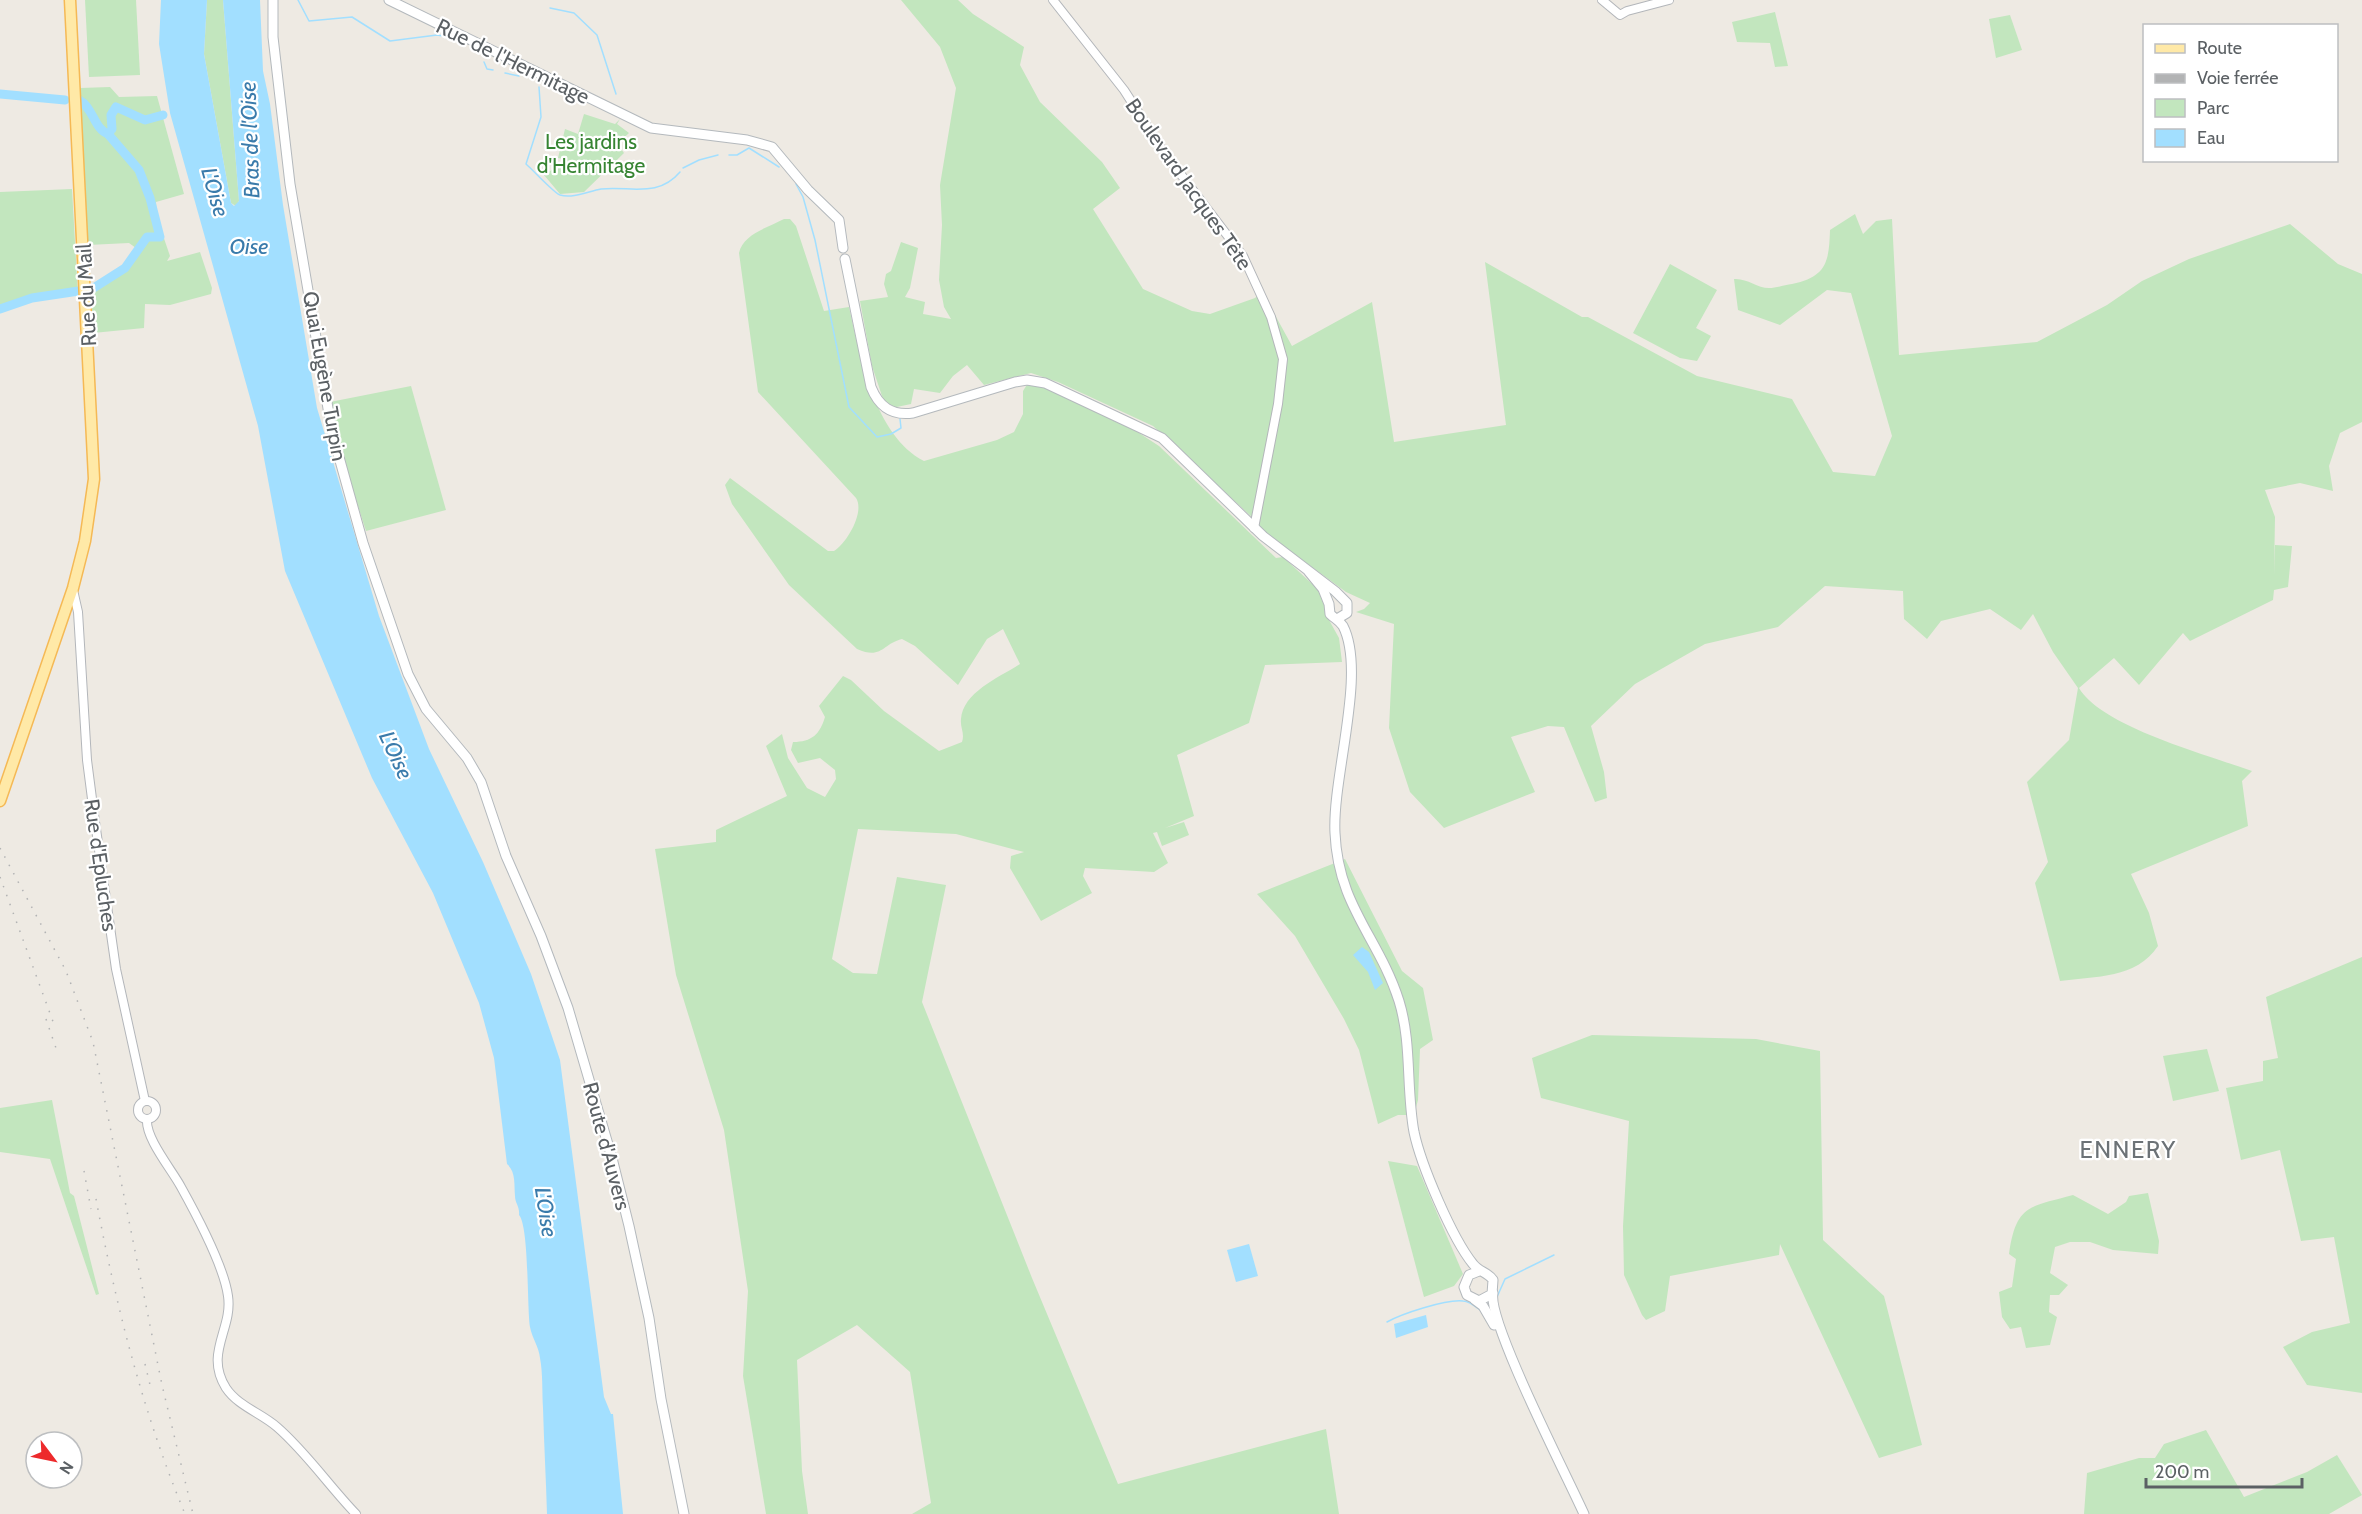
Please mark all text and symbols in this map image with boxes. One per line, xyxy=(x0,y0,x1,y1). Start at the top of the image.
street label: Rue de l'Hermitage xyxy=(432,13,594,109)
legend xyxy=(2143,24,2338,162)
text: Route xyxy=(2197,37,2242,59)
text: Voie ferrée xyxy=(2197,67,2278,89)
water label: Bras de l'Oise xyxy=(234,81,266,199)
street label: Boulevard Jacques Tête xyxy=(1120,94,1258,275)
text: Parc xyxy=(2197,97,2229,119)
text: Eau xyxy=(2197,127,2225,149)
park label: Les jardins d'Hermitage xyxy=(537,129,645,178)
water label: L'Oise xyxy=(195,164,235,220)
water label: Oise xyxy=(230,233,268,260)
street label: Rue du Mail xyxy=(71,243,101,347)
street label: Quai Eugène Turpin xyxy=(298,289,352,463)
water label: L'Oise xyxy=(373,727,419,783)
street label: Rue d'Epluches xyxy=(79,797,123,933)
street label: Route d'Auvers xyxy=(578,1079,636,1213)
district label: ENNERY xyxy=(2079,1135,2177,1164)
water label: L'Oise xyxy=(529,1185,563,1239)
north arrow xyxy=(24,1430,84,1490)
scale bar xyxy=(2146,1451,2302,1489)
text: N xyxy=(55,1458,77,1478)
text: 200 m xyxy=(2155,1461,2209,1483)

